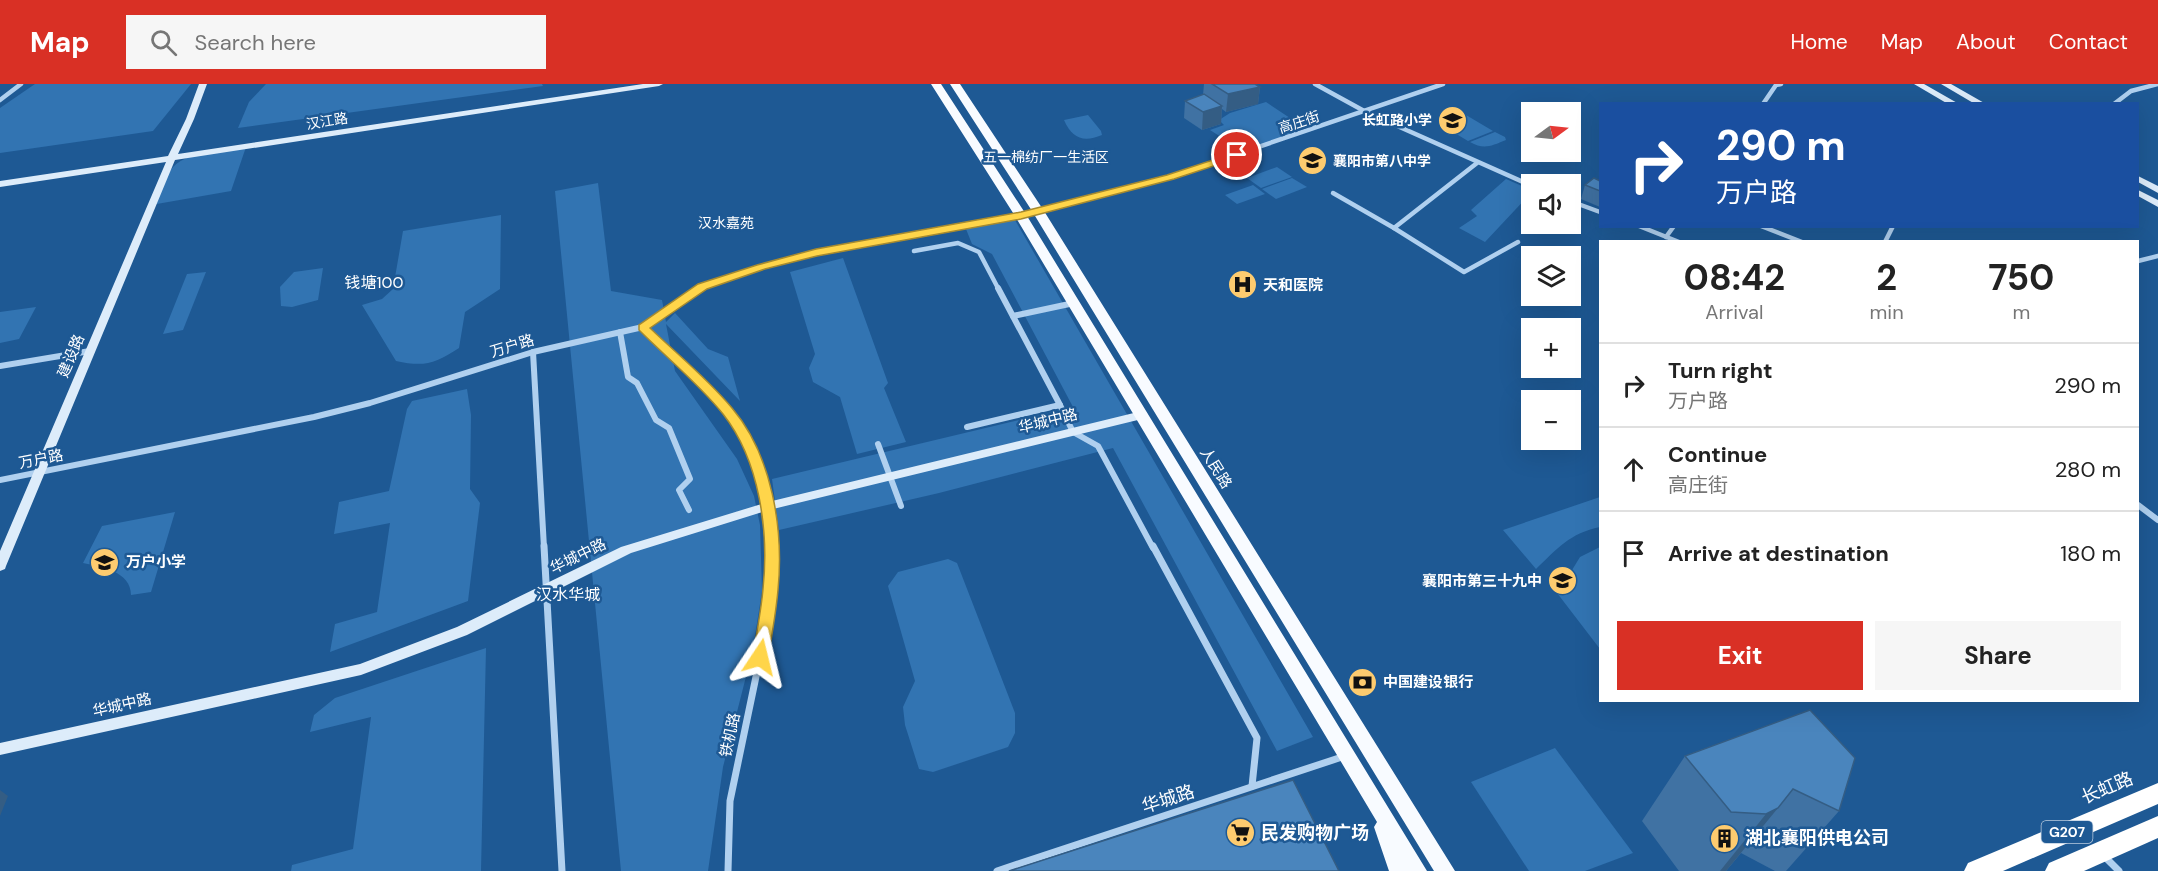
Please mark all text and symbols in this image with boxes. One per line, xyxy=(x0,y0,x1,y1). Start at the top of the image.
search box xyxy=(126,15,546,69)
text: Map xyxy=(30,24,90,61)
icon: search xyxy=(147,26,180,59)
text: Search here xyxy=(195,28,316,57)
text: Home xyxy=(1790,28,1848,56)
text: Map xyxy=(1881,28,1923,56)
text: About xyxy=(1956,28,2016,56)
text: Contact xyxy=(2049,28,2128,56)
north arrow xyxy=(1521,102,1581,162)
map controls xyxy=(1521,102,1581,450)
school or university icon: 长虹路小学 xyxy=(1437,104,1469,136)
street label: 高庄街 xyxy=(1276,107,1322,137)
street label: 汉江路 xyxy=(305,109,349,133)
place label: 长虹路小学 xyxy=(1362,111,1432,129)
text: 290 m xyxy=(1716,118,1846,173)
icon: right xyxy=(1617,126,1695,204)
pin xyxy=(1211,129,1262,180)
icon: arrive xyxy=(1220,138,1253,171)
school or university icon: 襄阳市第八中学 xyxy=(1296,145,1328,177)
district label: 五一棉纺厂一生活区 xyxy=(983,148,1109,166)
place label: 襄阳市第八中学 xyxy=(1333,152,1431,170)
button: sound xyxy=(1521,174,1581,234)
text: 万户路 xyxy=(1716,175,1797,210)
district label: 汉水嘉苑 xyxy=(698,214,754,232)
button: layers xyxy=(1521,246,1581,306)
text: 08:42 xyxy=(1684,254,1785,301)
text: 2 xyxy=(1876,254,1897,301)
text: 750 xyxy=(1988,254,2054,301)
hospital icon: 天和医院 xyxy=(1226,269,1258,301)
district label: 钱塘100 xyxy=(345,272,403,293)
place label: 天和医院 xyxy=(1263,275,1323,295)
text: Arrival xyxy=(1705,299,1763,325)
text: min xyxy=(1870,299,1904,325)
text: m xyxy=(2012,299,2030,325)
button: + xyxy=(1521,318,1581,378)
street label: 万户路 xyxy=(488,330,536,362)
street label: 建设路 xyxy=(53,331,89,381)
text: Turn right xyxy=(1668,356,1773,385)
icon: right xyxy=(1617,369,1650,402)
text: 290 m xyxy=(2054,371,2121,400)
text: 万户路 xyxy=(1668,388,1728,414)
button: − xyxy=(1521,390,1581,450)
street label: 华城中路 xyxy=(1016,404,1080,438)
text: Continue xyxy=(1668,440,1767,469)
street label: 人民路 xyxy=(1196,444,1236,492)
street label: 万户路 xyxy=(17,445,65,473)
icon: ahead xyxy=(1617,453,1650,486)
text: 280 m xyxy=(2055,455,2121,484)
text: 高庄街 xyxy=(1668,472,1728,498)
street label: 华城中路 xyxy=(547,534,609,578)
icon: arrive xyxy=(1617,537,1650,570)
text: Arrive at destination xyxy=(1668,539,1889,568)
text: 180 m xyxy=(2060,539,2121,568)
school or university icon: 万户小学 xyxy=(89,546,121,578)
place label: 万户小学 xyxy=(126,552,186,572)
school or university icon: 襄阳市第三十九中 xyxy=(1547,565,1579,597)
place label: 襄阳市第三十九中 xyxy=(1422,571,1542,591)
district label: 汉水华城 xyxy=(536,584,600,605)
button: Exit xyxy=(1617,621,1863,690)
button: Share xyxy=(1875,621,2121,690)
position arrow xyxy=(728,625,792,689)
bank icon: 中国建设银行 xyxy=(1346,666,1378,698)
place label: 中国建设银行 xyxy=(1383,672,1473,692)
street label: 华城中路 xyxy=(91,689,153,721)
street label: 铁机路 xyxy=(716,711,744,759)
street label: 长虹路 xyxy=(2077,766,2137,810)
street label: 华城路 xyxy=(1139,779,1197,819)
supermarket icon: 民发购物广场 xyxy=(1224,817,1256,849)
place label: 民发购物广场 xyxy=(1261,821,1369,845)
road number: G207 xyxy=(2042,821,2092,843)
building icon: 湖北襄阳供电公司 xyxy=(1708,822,1740,854)
place label: 湖北襄阳供电公司 xyxy=(1745,826,1889,850)

